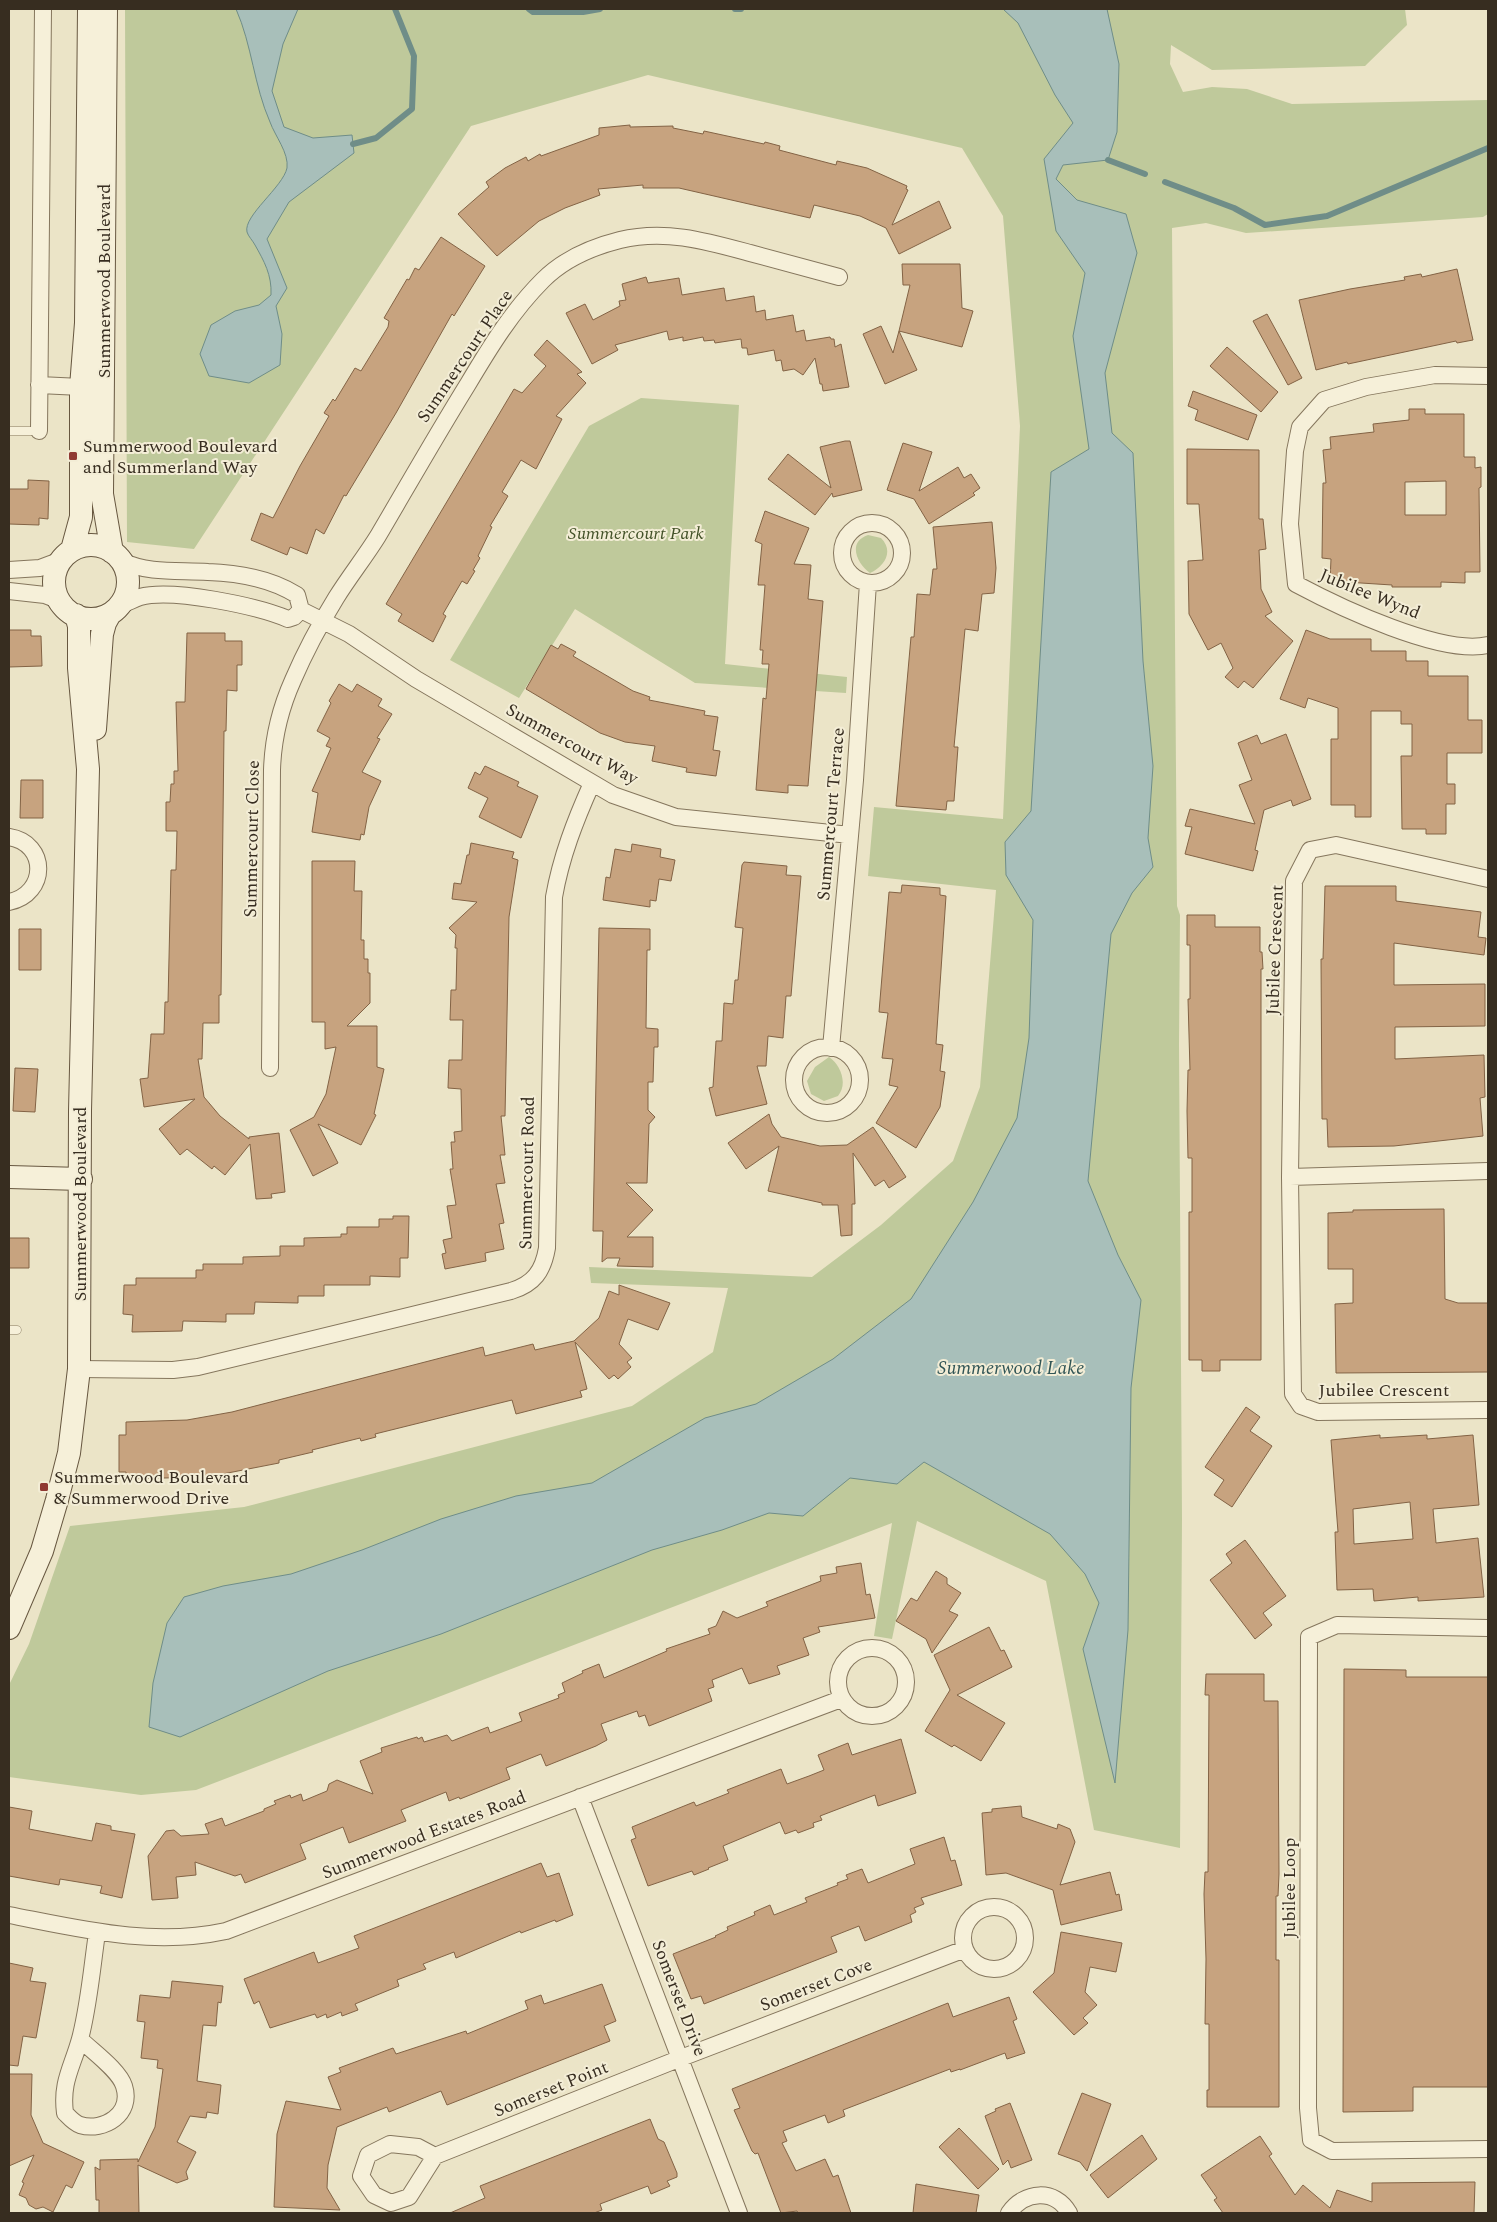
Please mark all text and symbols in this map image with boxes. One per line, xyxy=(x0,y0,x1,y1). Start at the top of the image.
street label: Summerwood Boulevard xyxy=(91,184,118,378)
street label: Summercourt Place xyxy=(410,284,520,428)
place label: Summerwood Boulevard and Summerland Way xyxy=(83,433,278,481)
marker: Summerwood Boulevard and Summerland Way xyxy=(67,450,79,462)
park label: Summercourt Park xyxy=(568,520,705,547)
street label: Jubilee Wynd xyxy=(1315,561,1425,627)
street label: Summercourt Way xyxy=(501,696,644,792)
street label: Summercourt Terrace xyxy=(810,726,852,902)
street label: Summercourt Close xyxy=(237,760,267,918)
street label: Jubilee Crescent xyxy=(1259,884,1291,1016)
street label: Summercourt Road xyxy=(512,1096,542,1250)
street label: Summerwood Boulevard xyxy=(67,1107,94,1301)
water label: Summerwood Lake xyxy=(938,1354,1084,1383)
street label: Jubilee Crescent xyxy=(1319,1377,1449,1404)
place label: Summerwood Boulevard & Summerwood Drive xyxy=(54,1464,249,1512)
marker: Summerwood Boulevard & Summerwood Drive xyxy=(38,1481,50,1493)
street label: Summerwood Estates Road xyxy=(318,1784,530,1886)
street label: Jubilee Loop xyxy=(1276,1838,1303,1938)
street label: Somerset Drive xyxy=(644,1936,714,2060)
street label: Somerset Cove xyxy=(756,1951,876,2019)
street label: Somerset Point xyxy=(490,2054,612,2124)

